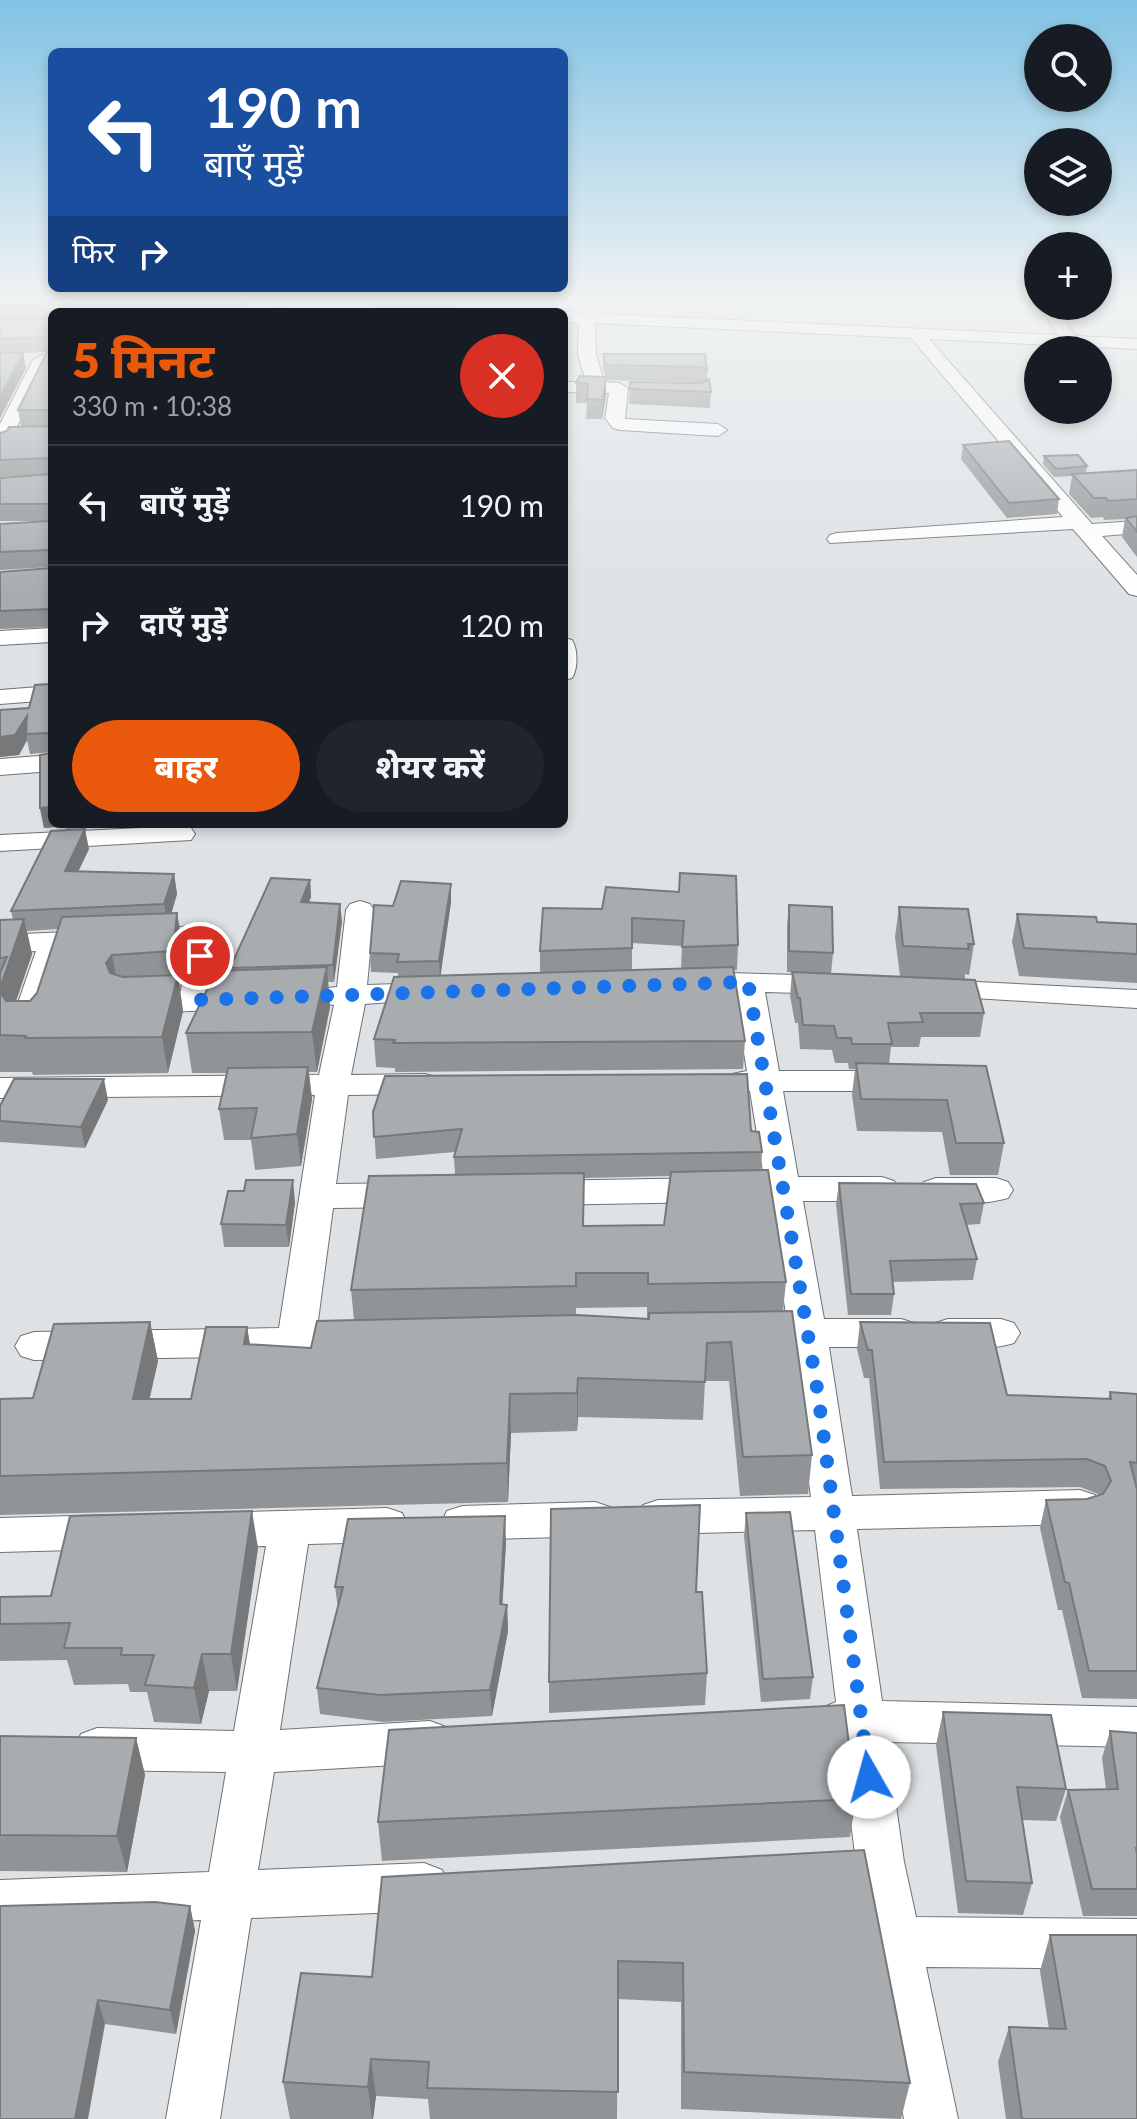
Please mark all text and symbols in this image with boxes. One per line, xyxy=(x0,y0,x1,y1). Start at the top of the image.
map controls xyxy=(1024,24,1112,424)
button: search xyxy=(1024,24,1112,112)
text: 190 m xyxy=(204,73,362,140)
icon: left xyxy=(72,80,176,184)
button: layers xyxy=(1024,128,1112,216)
text: बाएँ मुड़ें xyxy=(204,141,304,185)
icon: right xyxy=(131,232,175,276)
button: + xyxy=(1024,232,1112,320)
text: फिर xyxy=(72,233,115,269)
text: 5 मिनट xyxy=(72,331,214,388)
button: close xyxy=(460,334,544,418)
button: − xyxy=(1024,336,1112,424)
text: 330 m · 10:38 xyxy=(72,390,232,422)
icon: left xyxy=(72,483,116,527)
text: बाएँ मुड़ें xyxy=(140,484,230,520)
text: 190 m xyxy=(459,487,544,523)
icon: right xyxy=(72,603,116,647)
text: दाएँ मुड़ें xyxy=(140,604,228,640)
text: 120 m xyxy=(459,607,544,643)
button: बाहर xyxy=(72,720,300,812)
button: शेयर करें xyxy=(316,720,544,812)
pin xyxy=(166,922,234,990)
icon: arrive xyxy=(178,934,222,978)
position arrow xyxy=(827,1735,911,1819)

